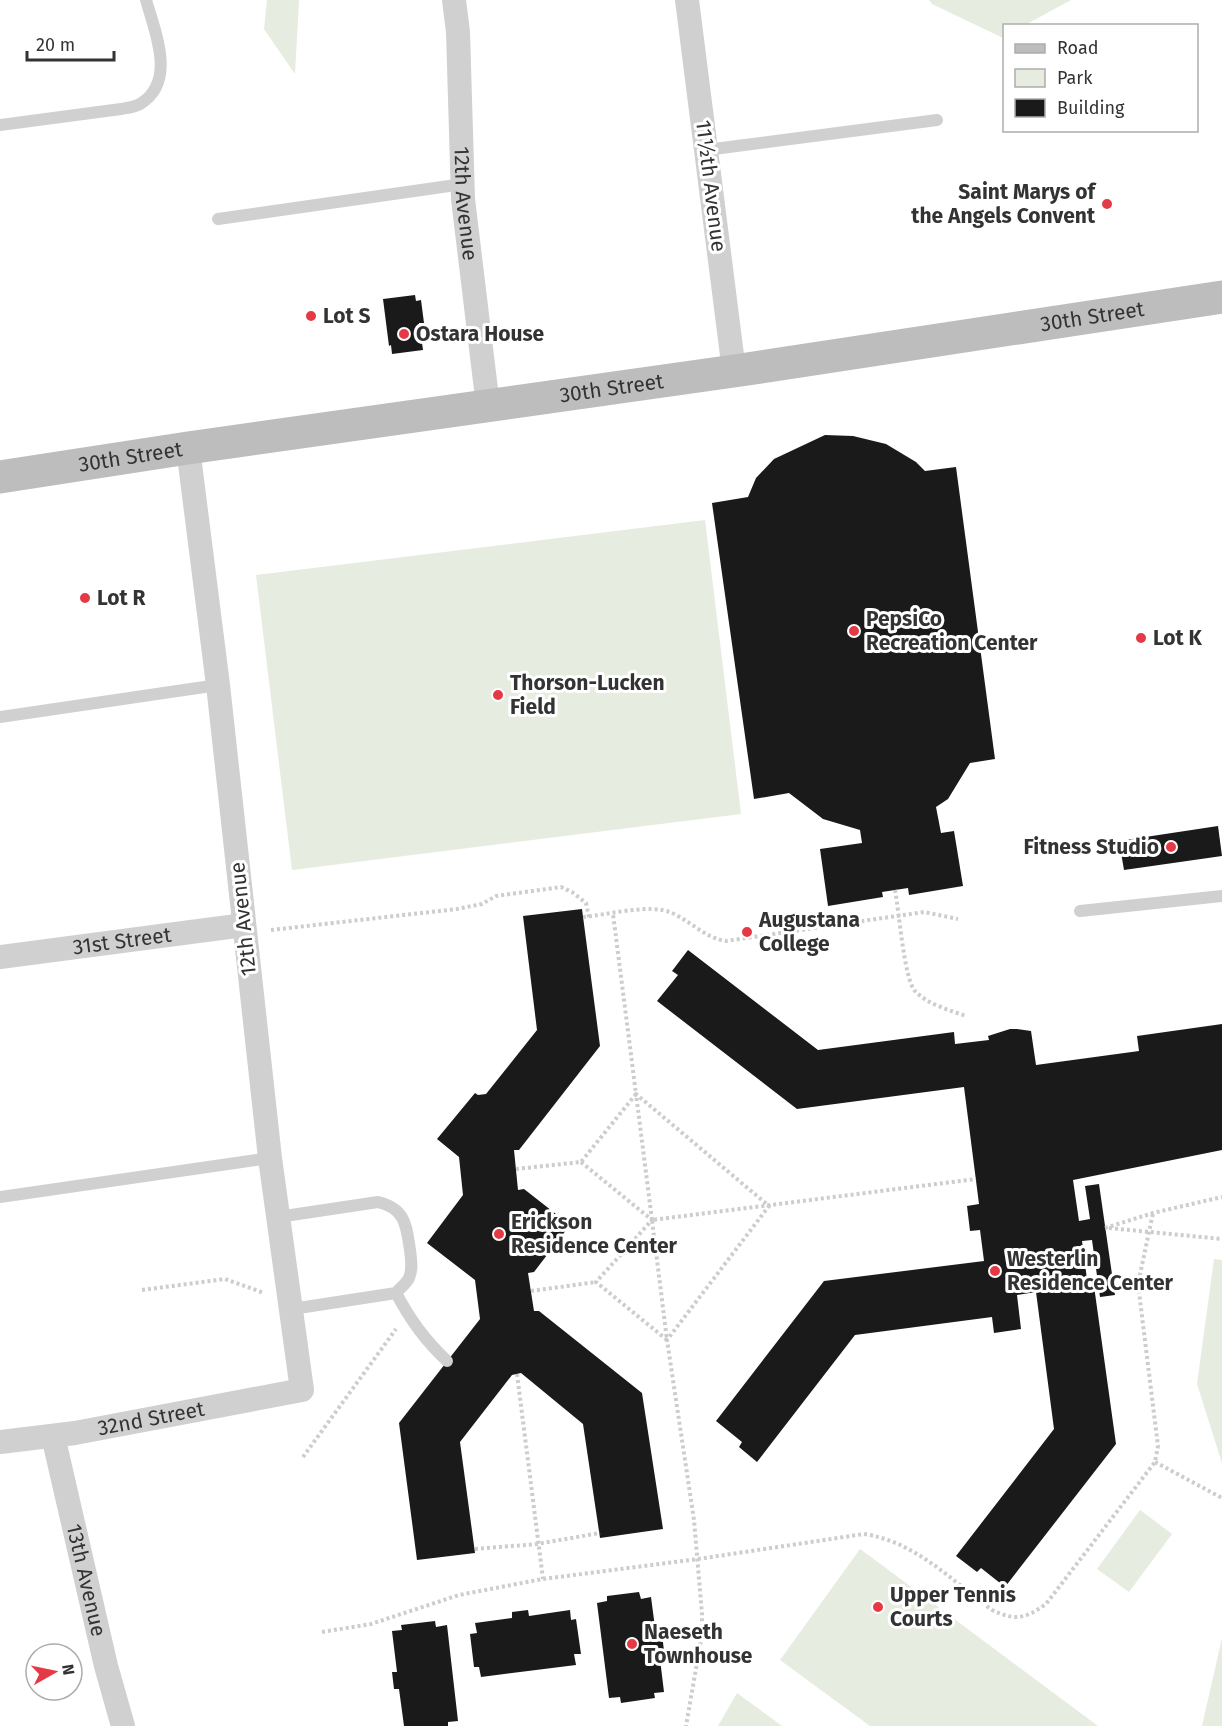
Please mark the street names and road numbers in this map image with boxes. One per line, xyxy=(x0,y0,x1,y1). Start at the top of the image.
street label: 11½th Avenue xyxy=(690,119,732,253)
street label: 12th Avenue xyxy=(448,146,483,262)
street label: 30th Street xyxy=(1039,296,1146,337)
street label: 30th Street xyxy=(558,368,666,408)
street label: 30th Street xyxy=(77,436,185,478)
street label: 12th Avenue xyxy=(224,861,262,977)
street label: 31st Street xyxy=(71,922,173,960)
street label: 32nd Street xyxy=(96,1396,207,1441)
street label: 13th Avenue xyxy=(61,1521,112,1639)

